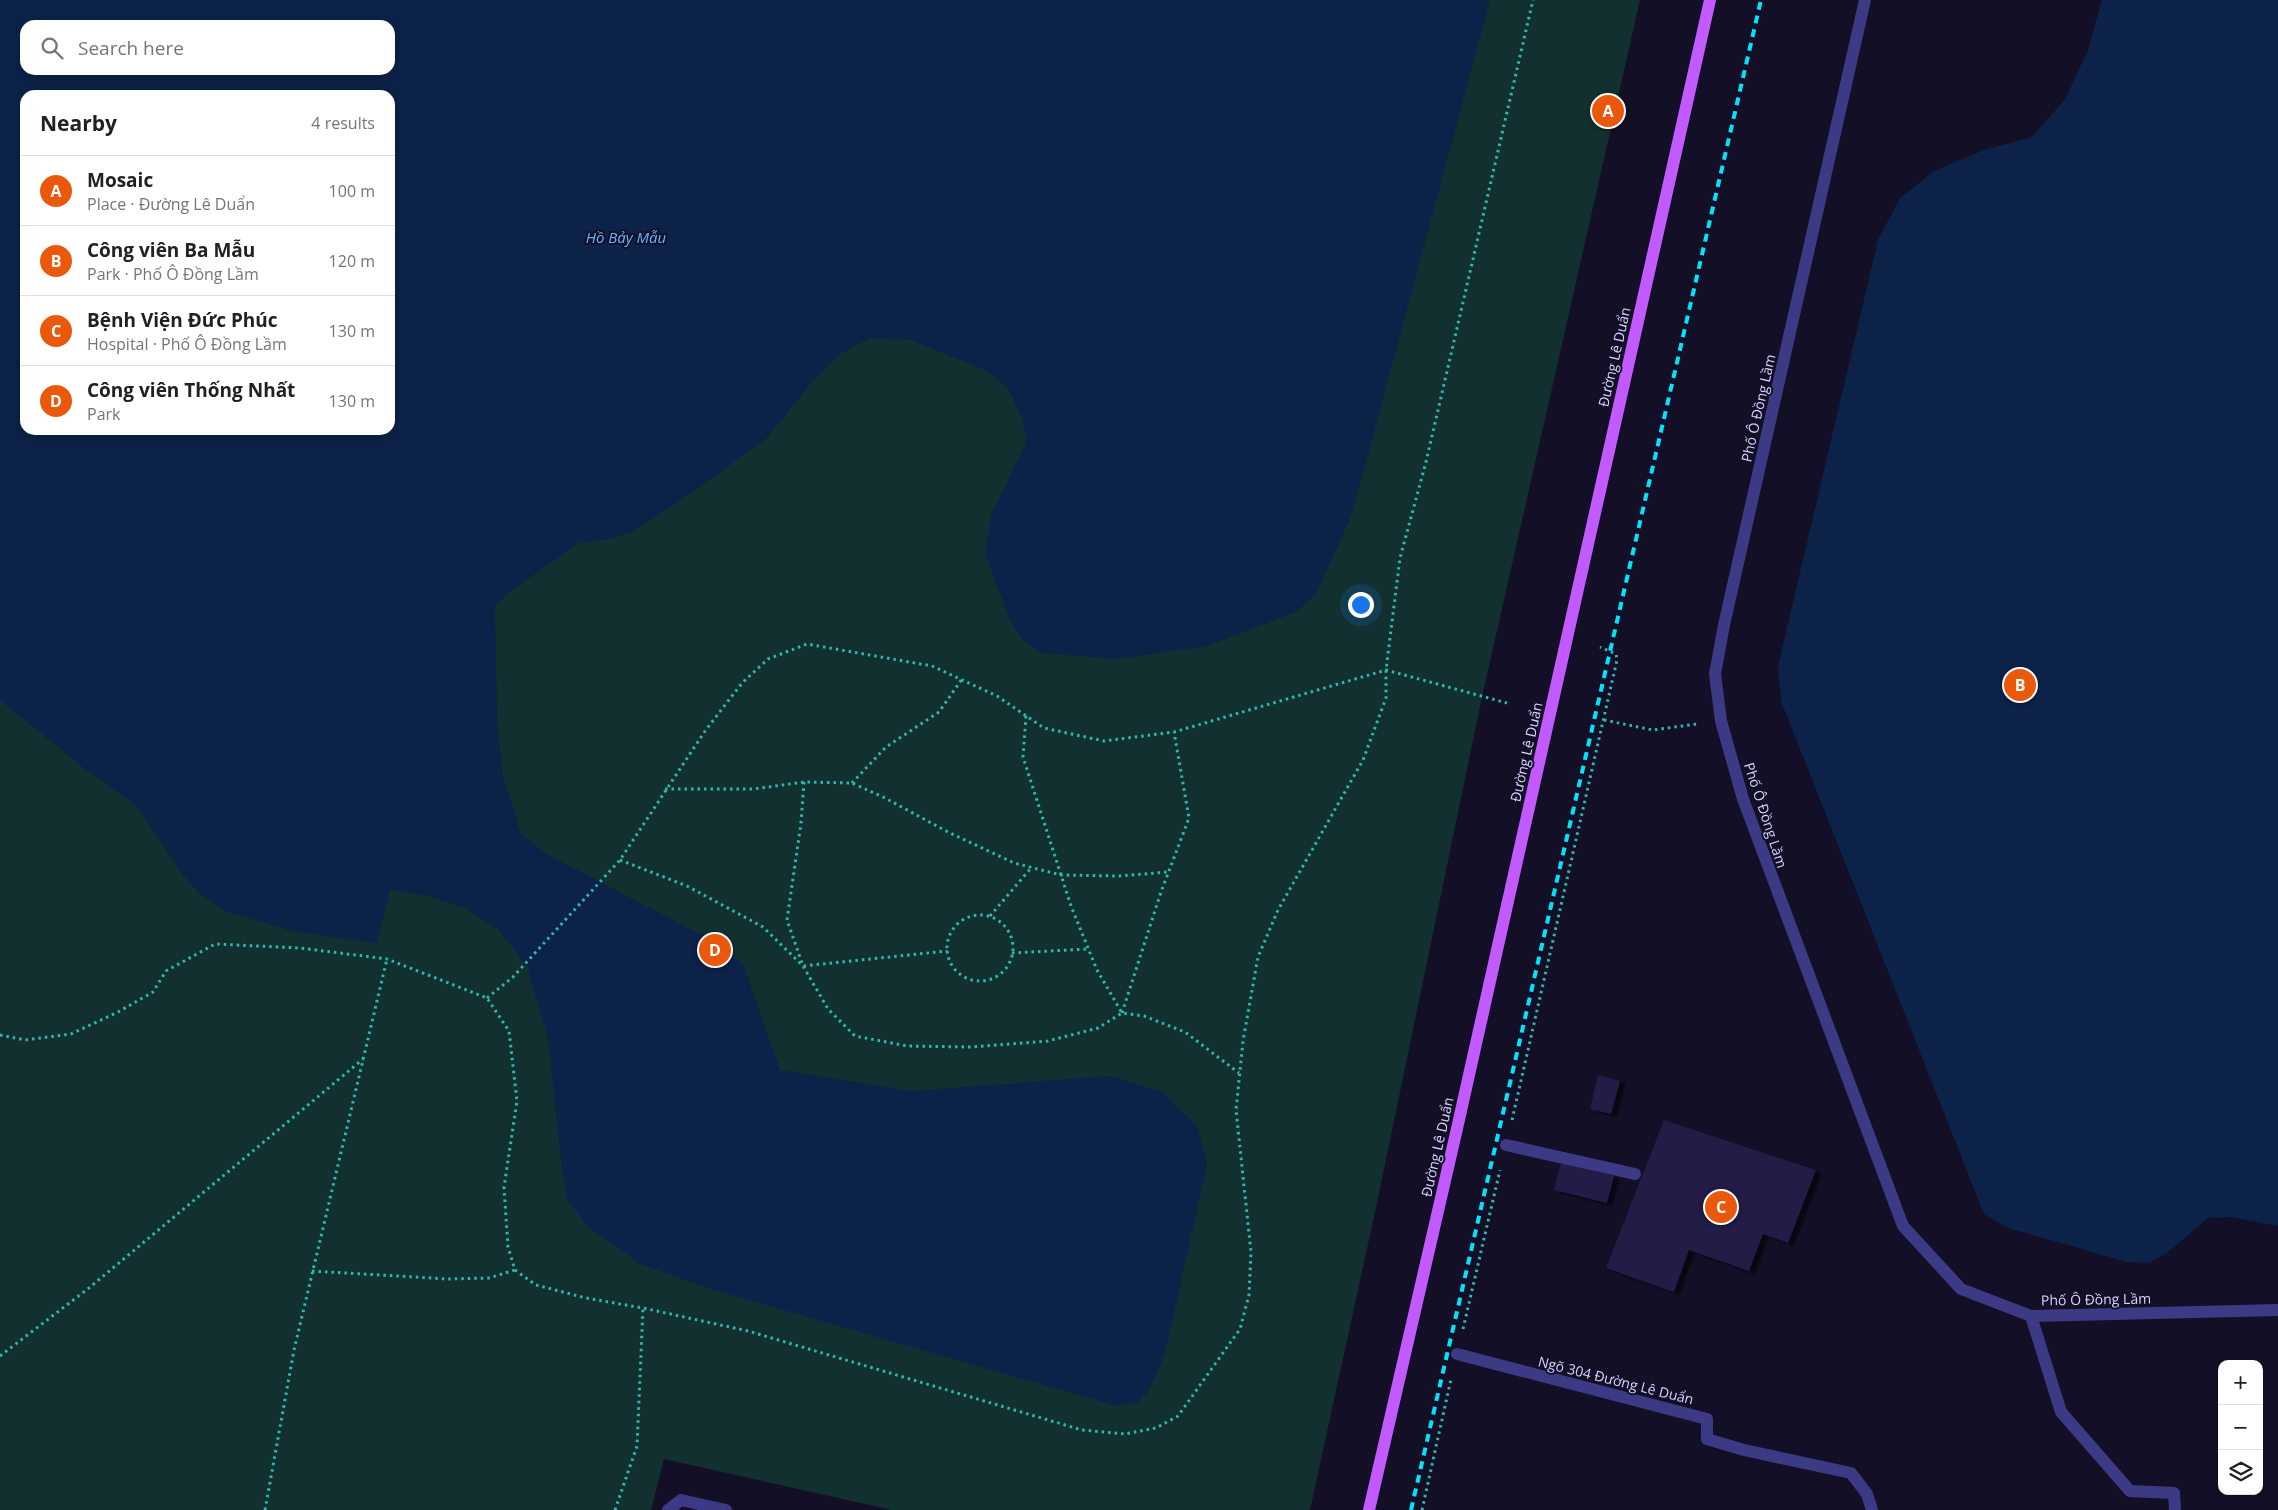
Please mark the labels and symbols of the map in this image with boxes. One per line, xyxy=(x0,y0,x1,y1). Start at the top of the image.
pin: A xyxy=(1592,92,1624,130)
water label: Hồ Bảy Mẫu xyxy=(586,227,667,247)
street label: Đường Lê Duẩn xyxy=(1593,305,1635,409)
street label: Phố Ô Đồng Lầm xyxy=(1736,352,1780,464)
your location xyxy=(1348,592,1374,618)
pin: B xyxy=(2004,666,2036,704)
street label: Đường Lê Duẩn xyxy=(1505,700,1547,804)
street label: Phố Ô Đồng Lầm xyxy=(1740,760,1792,870)
pin: D xyxy=(699,931,731,969)
street label: Đường Lê Duẩn xyxy=(1416,1095,1458,1199)
pin: C xyxy=(1705,1188,1737,1226)
street label: Phố Ô Đồng Lầm xyxy=(2041,1289,2151,1309)
street label: Ngõ 304 Đường Lê Duẩn xyxy=(1536,1351,1696,1409)

